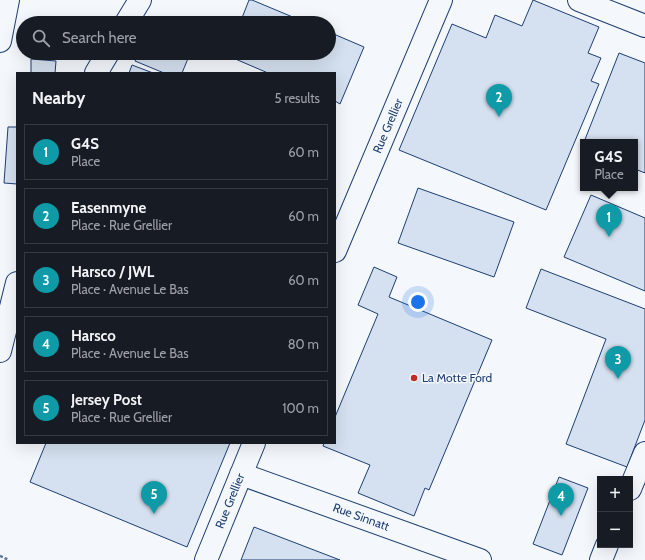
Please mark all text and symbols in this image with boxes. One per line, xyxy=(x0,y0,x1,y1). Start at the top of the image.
search box xyxy=(16,16,336,60)
icon: search xyxy=(30,27,52,49)
text: Search here xyxy=(62,29,137,47)
pin: 2 xyxy=(486,84,512,117)
text: Nearby xyxy=(32,88,85,108)
text: 5 results xyxy=(274,90,320,106)
street label: Rue Grellier xyxy=(369,96,406,155)
text: G4S xyxy=(71,135,99,153)
popup xyxy=(580,139,638,191)
text: 1 xyxy=(44,144,48,160)
text: 60 m xyxy=(288,144,319,160)
text: G4S xyxy=(594,148,622,166)
text: Place xyxy=(71,153,100,169)
text: Place xyxy=(594,166,624,182)
text: Easenmyne xyxy=(71,199,146,217)
pin: 1 xyxy=(596,204,622,237)
text: 2 xyxy=(43,208,49,224)
text: 60 m xyxy=(288,208,319,224)
text: Place · Rue Grellier xyxy=(71,217,172,233)
text: Harsco / JWL xyxy=(71,263,154,281)
text: 3 xyxy=(42,272,50,288)
text: 60 m xyxy=(288,272,319,288)
text: Place · Avenue Le Bas xyxy=(71,281,189,297)
your location xyxy=(408,292,428,312)
text: Harsco xyxy=(71,327,116,345)
text: 4 xyxy=(42,336,50,352)
text: 80 m xyxy=(288,336,319,352)
text: Place · Avenue Le Bas xyxy=(71,345,189,361)
pin: 3 xyxy=(605,346,631,379)
place label: La Motte Ford xyxy=(422,370,492,385)
marker: La Motte Ford xyxy=(409,373,419,383)
text: Jersey Post xyxy=(71,391,142,409)
text: 5 xyxy=(43,400,49,416)
text: 100 m xyxy=(282,400,319,416)
text: Place · Rue Grellier xyxy=(71,409,172,425)
street label: Rue Grellier xyxy=(212,471,247,531)
map controls xyxy=(597,476,633,548)
button: + xyxy=(597,476,633,512)
pin: 5 xyxy=(141,481,167,514)
pin: 4 xyxy=(548,483,574,516)
street label: Rue Sinnatt xyxy=(331,499,391,534)
button: − xyxy=(597,512,633,548)

